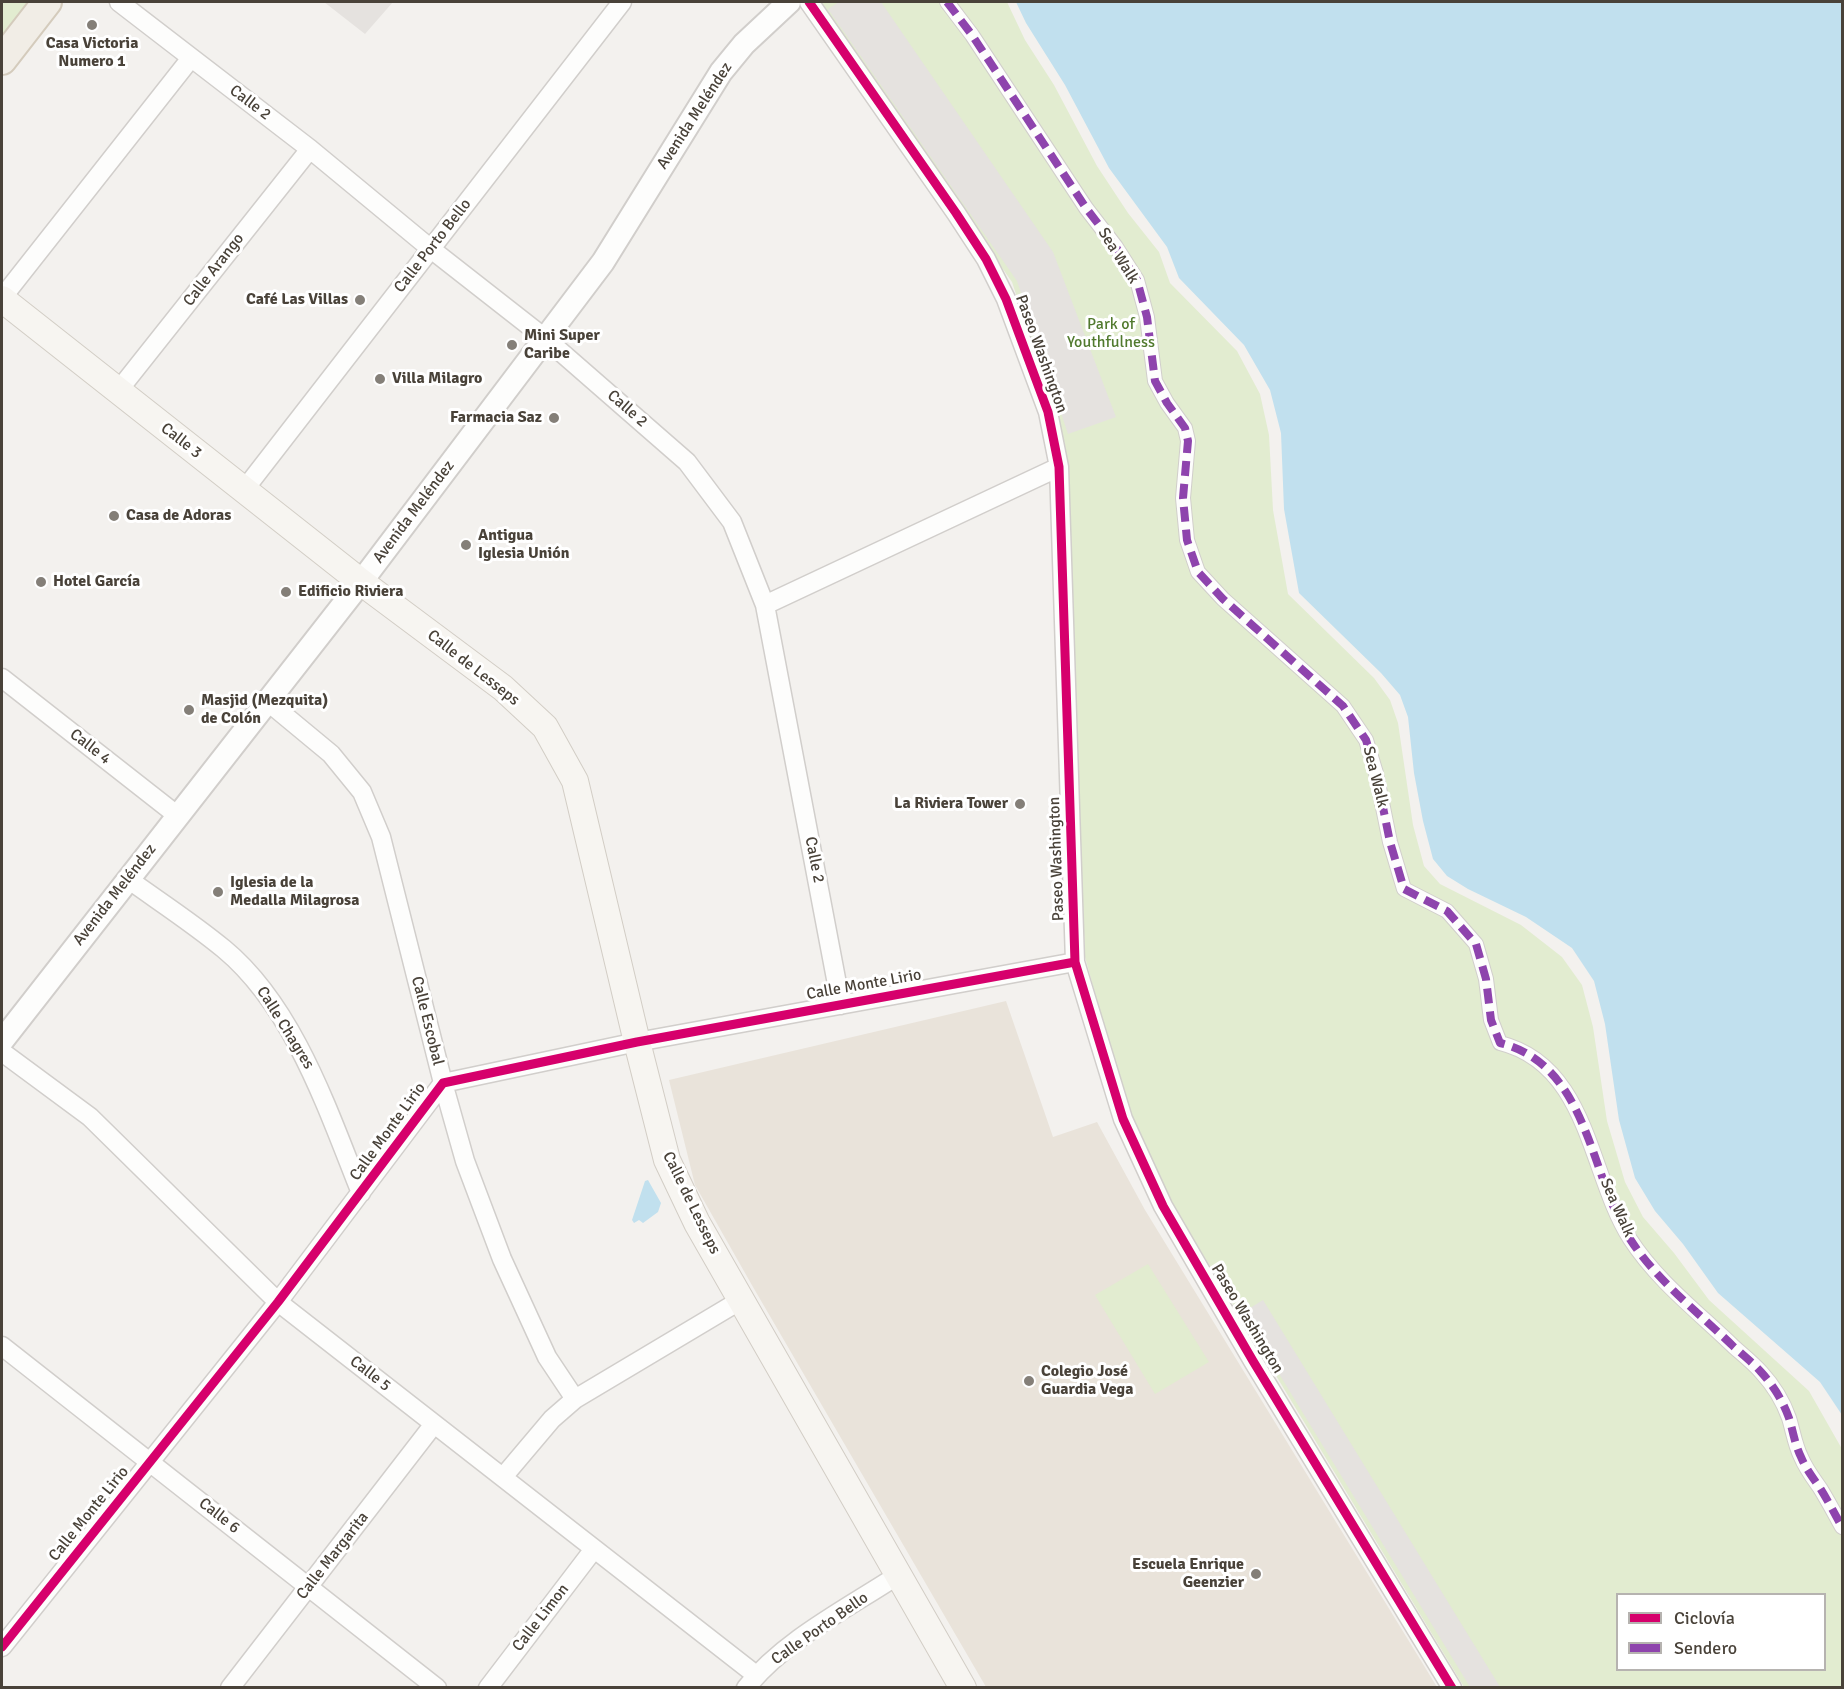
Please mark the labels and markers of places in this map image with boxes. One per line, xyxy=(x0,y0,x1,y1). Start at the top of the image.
marker: Casa Victoria Numero 1 xyxy=(85,18,99,32)
place label: Casa Victoria Numero 1 xyxy=(46,34,138,72)
place label: Café Las Villas xyxy=(246,290,348,310)
marker: Café Las Villas xyxy=(353,293,367,307)
place label: Mini Super Caribe xyxy=(524,326,600,364)
marker: Mini Super Caribe xyxy=(505,338,519,352)
place label: Villa Milagro xyxy=(392,369,482,389)
marker: Villa Milagro xyxy=(373,372,387,386)
place label: Farmacia Saz xyxy=(450,408,542,428)
marker: Farmacia Saz xyxy=(547,411,561,425)
place label: Casa de Adoras xyxy=(126,506,231,526)
marker: Casa de Adoras xyxy=(107,509,121,523)
place label: Antigua Iglesia Unión xyxy=(478,526,569,564)
marker: Antigua Iglesia Unión xyxy=(459,538,473,552)
place label: Hotel García xyxy=(53,572,140,592)
marker: Hotel García xyxy=(34,575,48,589)
place label: Edificio Riviera xyxy=(298,582,403,602)
marker: Edificio Riviera xyxy=(279,585,293,599)
place label: Masjid (Mezquita) de Colón xyxy=(201,691,328,729)
marker: Masjid (Mezquita) de Colón xyxy=(182,703,196,717)
place label: La Riviera Tower xyxy=(894,794,1008,814)
marker: La Riviera Tower xyxy=(1013,797,1027,811)
place label: Iglesia de la Medalla Milagrosa xyxy=(230,873,359,911)
marker: Iglesia de la Medalla Milagrosa xyxy=(211,885,225,899)
place label: Colegio José Guardia Vega xyxy=(1041,1362,1133,1400)
marker: Colegio José Guardia Vega xyxy=(1022,1374,1036,1388)
place label: Escuela Enrique Geenzier xyxy=(1132,1555,1244,1593)
marker: Escuela Enrique Geenzier xyxy=(1249,1567,1263,1581)

